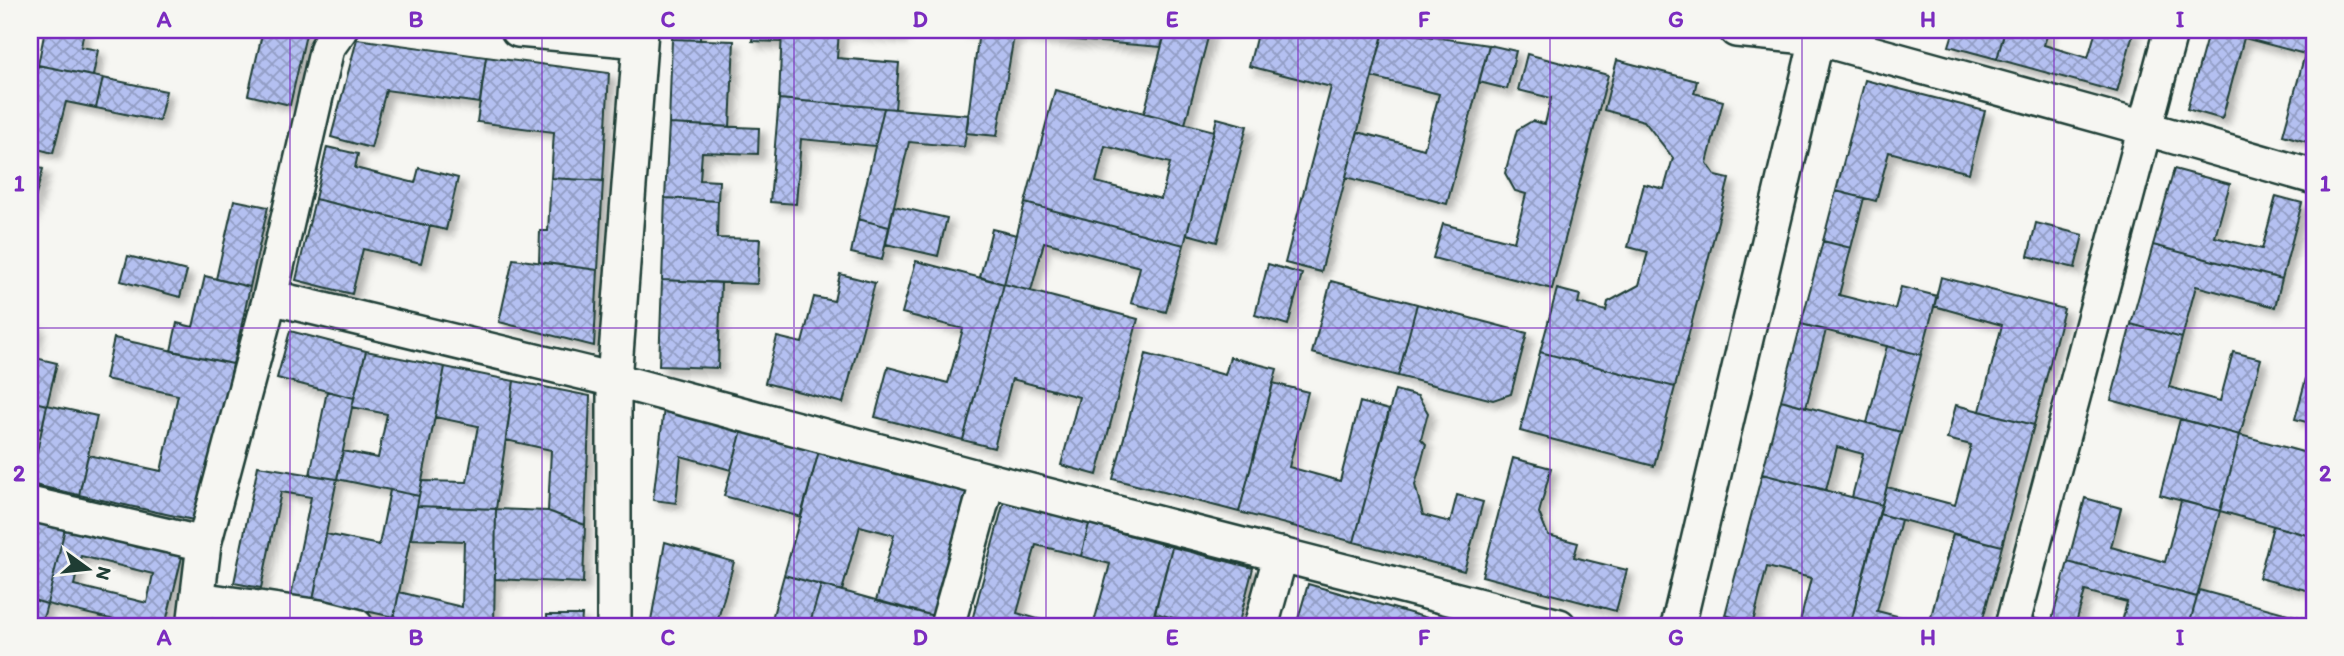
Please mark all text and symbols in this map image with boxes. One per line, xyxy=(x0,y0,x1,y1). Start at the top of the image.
text: A xyxy=(156,5,172,33)
text: B xyxy=(409,5,424,33)
text: C xyxy=(661,5,676,33)
text: D xyxy=(912,5,928,33)
text: E xyxy=(1166,5,1179,33)
text: F xyxy=(1418,5,1431,33)
text: G xyxy=(1668,5,1684,33)
text: H xyxy=(1920,5,1936,33)
text: I xyxy=(2176,5,2185,33)
text: 1 xyxy=(14,169,25,197)
text: 1 xyxy=(2320,169,2331,197)
text: 2 xyxy=(13,459,26,487)
text: 2 xyxy=(2319,459,2332,487)
north arrow xyxy=(52,534,122,604)
text: N xyxy=(91,564,117,582)
text: A xyxy=(156,623,172,651)
text: B xyxy=(409,623,424,651)
text: C xyxy=(661,623,676,651)
text: D xyxy=(912,623,928,651)
text: E xyxy=(1166,623,1179,651)
text: F xyxy=(1418,623,1431,651)
text: G xyxy=(1668,623,1684,651)
text: H xyxy=(1920,623,1936,651)
text: I xyxy=(2176,623,2185,651)

